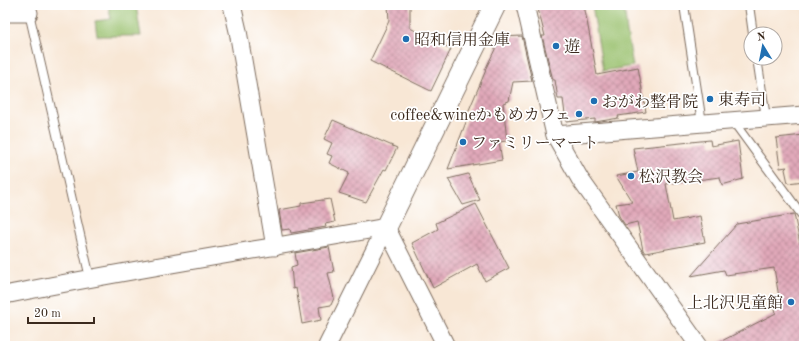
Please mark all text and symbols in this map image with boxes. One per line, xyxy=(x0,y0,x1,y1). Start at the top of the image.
north arrow xyxy=(743,26,783,66)
place label: 昭和信用金庫 xyxy=(414,31,510,49)
text: N xyxy=(756,31,767,44)
marker: 昭和信用金庫 xyxy=(401,34,411,44)
place label: 遊 xyxy=(564,38,580,56)
marker: 遊 xyxy=(551,41,561,51)
place label: 東寿司 xyxy=(718,91,766,109)
place label: おがわ整骨院 xyxy=(602,93,698,111)
marker: 東寿司 xyxy=(705,94,715,104)
marker: おがわ整骨院 xyxy=(589,96,599,106)
place label: coffee&wineかもめカフェ xyxy=(390,107,571,124)
marker: coffee&wineかもめカフェ xyxy=(574,109,584,119)
place label: ファミリーマート xyxy=(471,135,599,152)
marker: ファミリーマート xyxy=(458,137,468,147)
place label: 松沢教会 xyxy=(639,168,703,186)
marker: 松沢教会 xyxy=(626,171,636,181)
place label: 上北沢児童館 xyxy=(687,294,783,312)
marker: 上北沢児童館 xyxy=(786,297,796,307)
scale bar xyxy=(28,299,94,325)
text: 20 m xyxy=(34,308,61,320)

